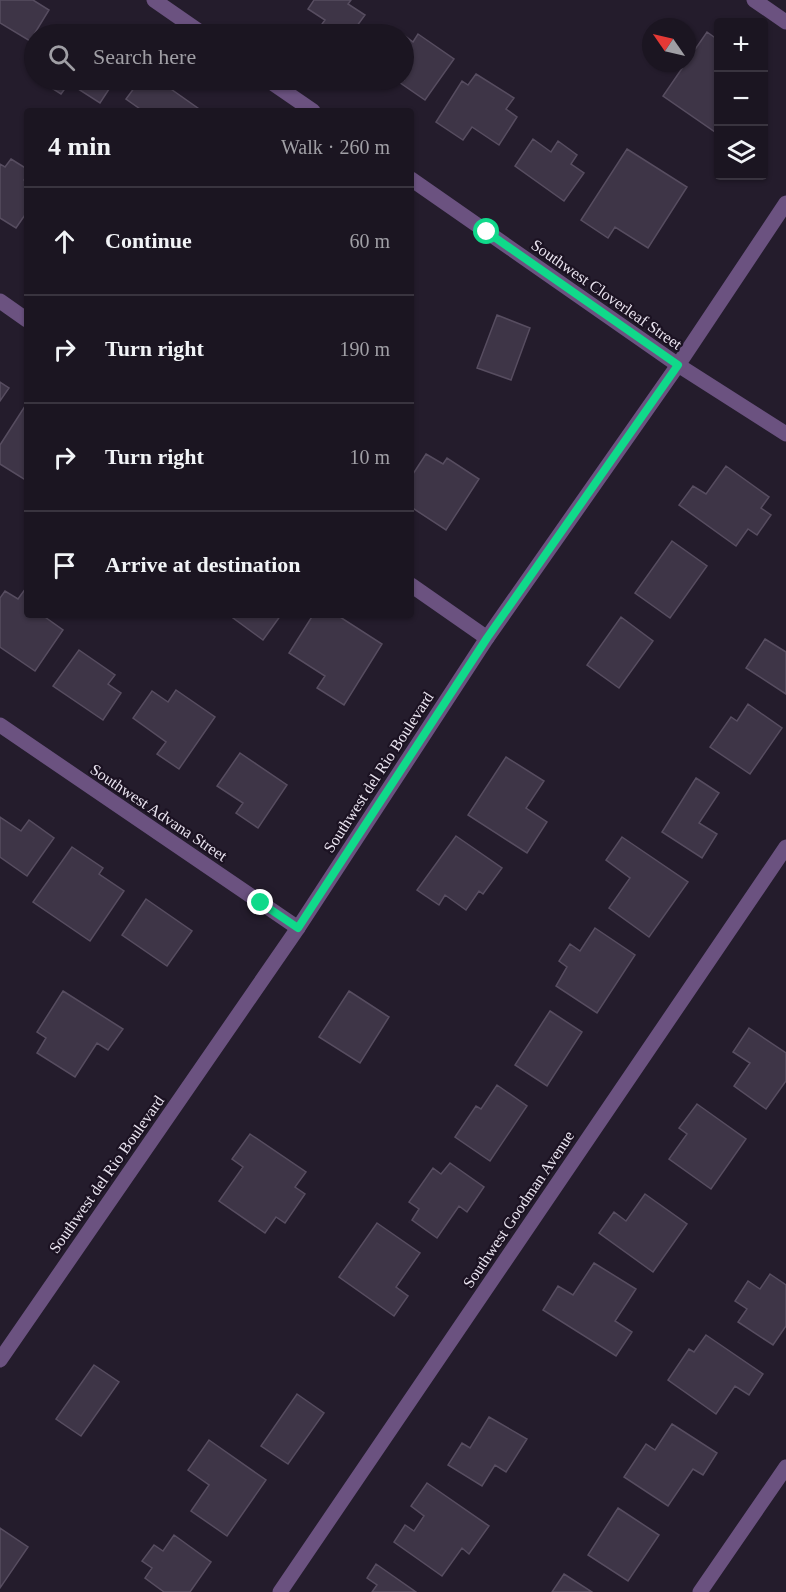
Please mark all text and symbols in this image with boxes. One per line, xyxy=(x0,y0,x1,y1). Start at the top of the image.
north arrow xyxy=(642,18,696,72)
map controls xyxy=(714,18,768,180)
button: + xyxy=(714,18,768,72)
search box xyxy=(24,24,414,90)
icon: search xyxy=(45,41,78,74)
text: Search here xyxy=(93,44,196,69)
button: − xyxy=(714,72,768,126)
button: layers xyxy=(714,126,768,180)
text: 4 min xyxy=(48,132,111,161)
text: Walk · 260 m xyxy=(281,136,390,158)
route start xyxy=(473,218,499,244)
icon: ahead xyxy=(48,225,81,258)
text: Continue xyxy=(105,228,192,253)
text: 60 m xyxy=(349,230,390,252)
street label: Southwest Cloverleaf Street xyxy=(528,236,686,353)
icon: right xyxy=(48,333,81,366)
text: Turn right xyxy=(105,336,204,361)
text: 190 m xyxy=(339,338,390,360)
icon: right xyxy=(48,441,81,474)
text: Turn right xyxy=(105,444,204,469)
text: 10 m xyxy=(349,446,390,468)
icon: arrive xyxy=(48,549,81,582)
text: Arrive at destination xyxy=(105,552,301,577)
street label: Southwest del Rio Boulevard xyxy=(320,689,437,856)
street label: Southwest Advana Street xyxy=(87,760,231,865)
route end xyxy=(247,889,273,915)
street label: Southwest del Rio Boulevard xyxy=(46,1092,167,1256)
street label: Southwest Goodman Avenue xyxy=(460,1128,577,1291)

